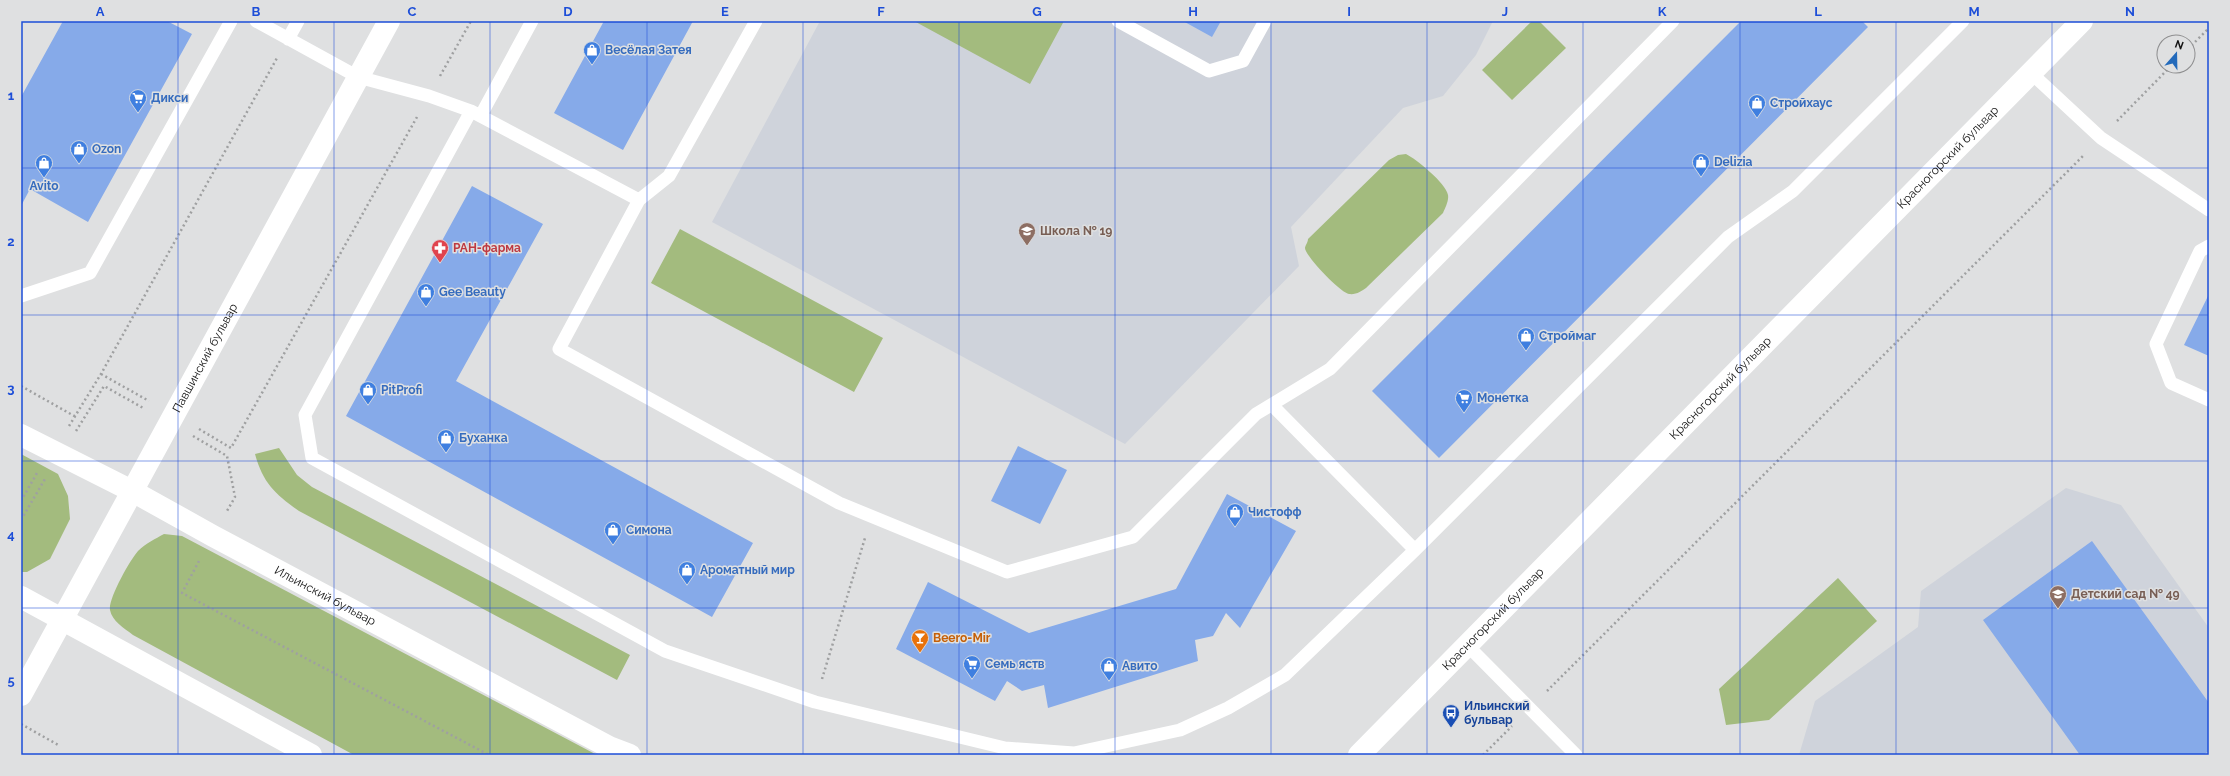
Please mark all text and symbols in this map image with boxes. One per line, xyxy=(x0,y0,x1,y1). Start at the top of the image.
text: A xyxy=(96,4,105,19)
text: B xyxy=(252,4,261,19)
text: C xyxy=(408,4,417,19)
text: D xyxy=(563,4,573,19)
text: E xyxy=(721,4,729,19)
text: F xyxy=(877,4,885,19)
text: G xyxy=(1032,4,1042,19)
text: H xyxy=(1188,4,1198,19)
text: I xyxy=(1347,4,1351,19)
text: J xyxy=(1502,4,1508,19)
text: K xyxy=(1658,4,1667,19)
text: L xyxy=(1814,4,1822,19)
text: M xyxy=(1968,4,1980,19)
text: N xyxy=(2125,4,2135,19)
north arrow xyxy=(2156,34,2196,74)
text: N xyxy=(2173,38,2185,53)
shop icon: Весёлая Затея xyxy=(582,40,602,65)
place label: Весёлая Затея xyxy=(605,43,692,57)
text: 1 xyxy=(8,88,15,103)
supermarket icon: Дикси xyxy=(128,88,148,113)
place label: Дикси xyxy=(151,91,188,105)
shop icon: Стройхаус xyxy=(1747,93,1767,118)
place label: Стройхаус xyxy=(1770,96,1833,110)
street label: Красногорский бульвар xyxy=(1894,103,2001,212)
shop icon: Ozon xyxy=(69,139,89,164)
place label: Ozon xyxy=(92,142,121,156)
shop icon: Delizia xyxy=(1691,152,1711,177)
shop icon: Avito xyxy=(34,153,54,178)
place label: Delizia xyxy=(1714,155,1753,169)
place label: Avito xyxy=(29,179,59,193)
school or university icon: Школа № 19 xyxy=(1017,221,1037,246)
place label: Школа № 19 xyxy=(1040,224,1112,238)
text: 2 xyxy=(7,234,15,249)
pharmacy icon: РАН-фарма xyxy=(430,238,450,263)
place label: РАН-фарма xyxy=(453,241,521,255)
shop icon: Gee Beauty xyxy=(416,282,436,307)
place label: Gee Beauty xyxy=(439,285,506,299)
street label: Павшинский бульвар xyxy=(170,301,240,415)
shop icon: Строймаг xyxy=(1516,326,1536,351)
place label: Строймаг xyxy=(1539,329,1596,343)
street label: Красногорский бульвар xyxy=(1667,334,1774,442)
shop icon: PitProfi xyxy=(358,380,378,405)
text: 3 xyxy=(7,381,15,396)
place label: PitProfi xyxy=(381,383,422,397)
supermarket icon: Монетка xyxy=(1454,388,1474,413)
place label: Монетка xyxy=(1477,391,1529,405)
shop icon: Буханка xyxy=(436,428,456,453)
place label: Буханка xyxy=(459,431,508,445)
shop icon: Чистофф xyxy=(1225,502,1245,527)
place label: Чистофф xyxy=(1248,505,1301,519)
shop icon: Симона xyxy=(603,520,623,545)
place label: Симона xyxy=(626,523,672,537)
text: 4 xyxy=(7,527,15,542)
shop icon: Ароматный мир xyxy=(677,560,697,585)
street label: Ильинский бульвар xyxy=(272,563,378,628)
place label: Ароматный мир xyxy=(700,563,795,577)
street label: Красногорский бульвар xyxy=(1439,565,1547,673)
school or university icon: Детский сад № 49 xyxy=(2048,584,2068,609)
place label: Детский сад № 49 xyxy=(2071,587,2180,601)
bar icon: Beero-Mir xyxy=(910,628,930,653)
place label: Beero-Mir xyxy=(933,631,991,645)
supermarket icon: Семь яств xyxy=(962,654,982,679)
shop icon: Авито xyxy=(1099,656,1119,681)
place label: Семь яств xyxy=(985,657,1045,671)
place label: Авито xyxy=(1122,659,1157,673)
text: 5 xyxy=(7,673,15,688)
place label: Ильинский бульвар xyxy=(1464,699,1530,727)
bus stop icon: Ильинский бульвар xyxy=(1441,703,1461,728)

